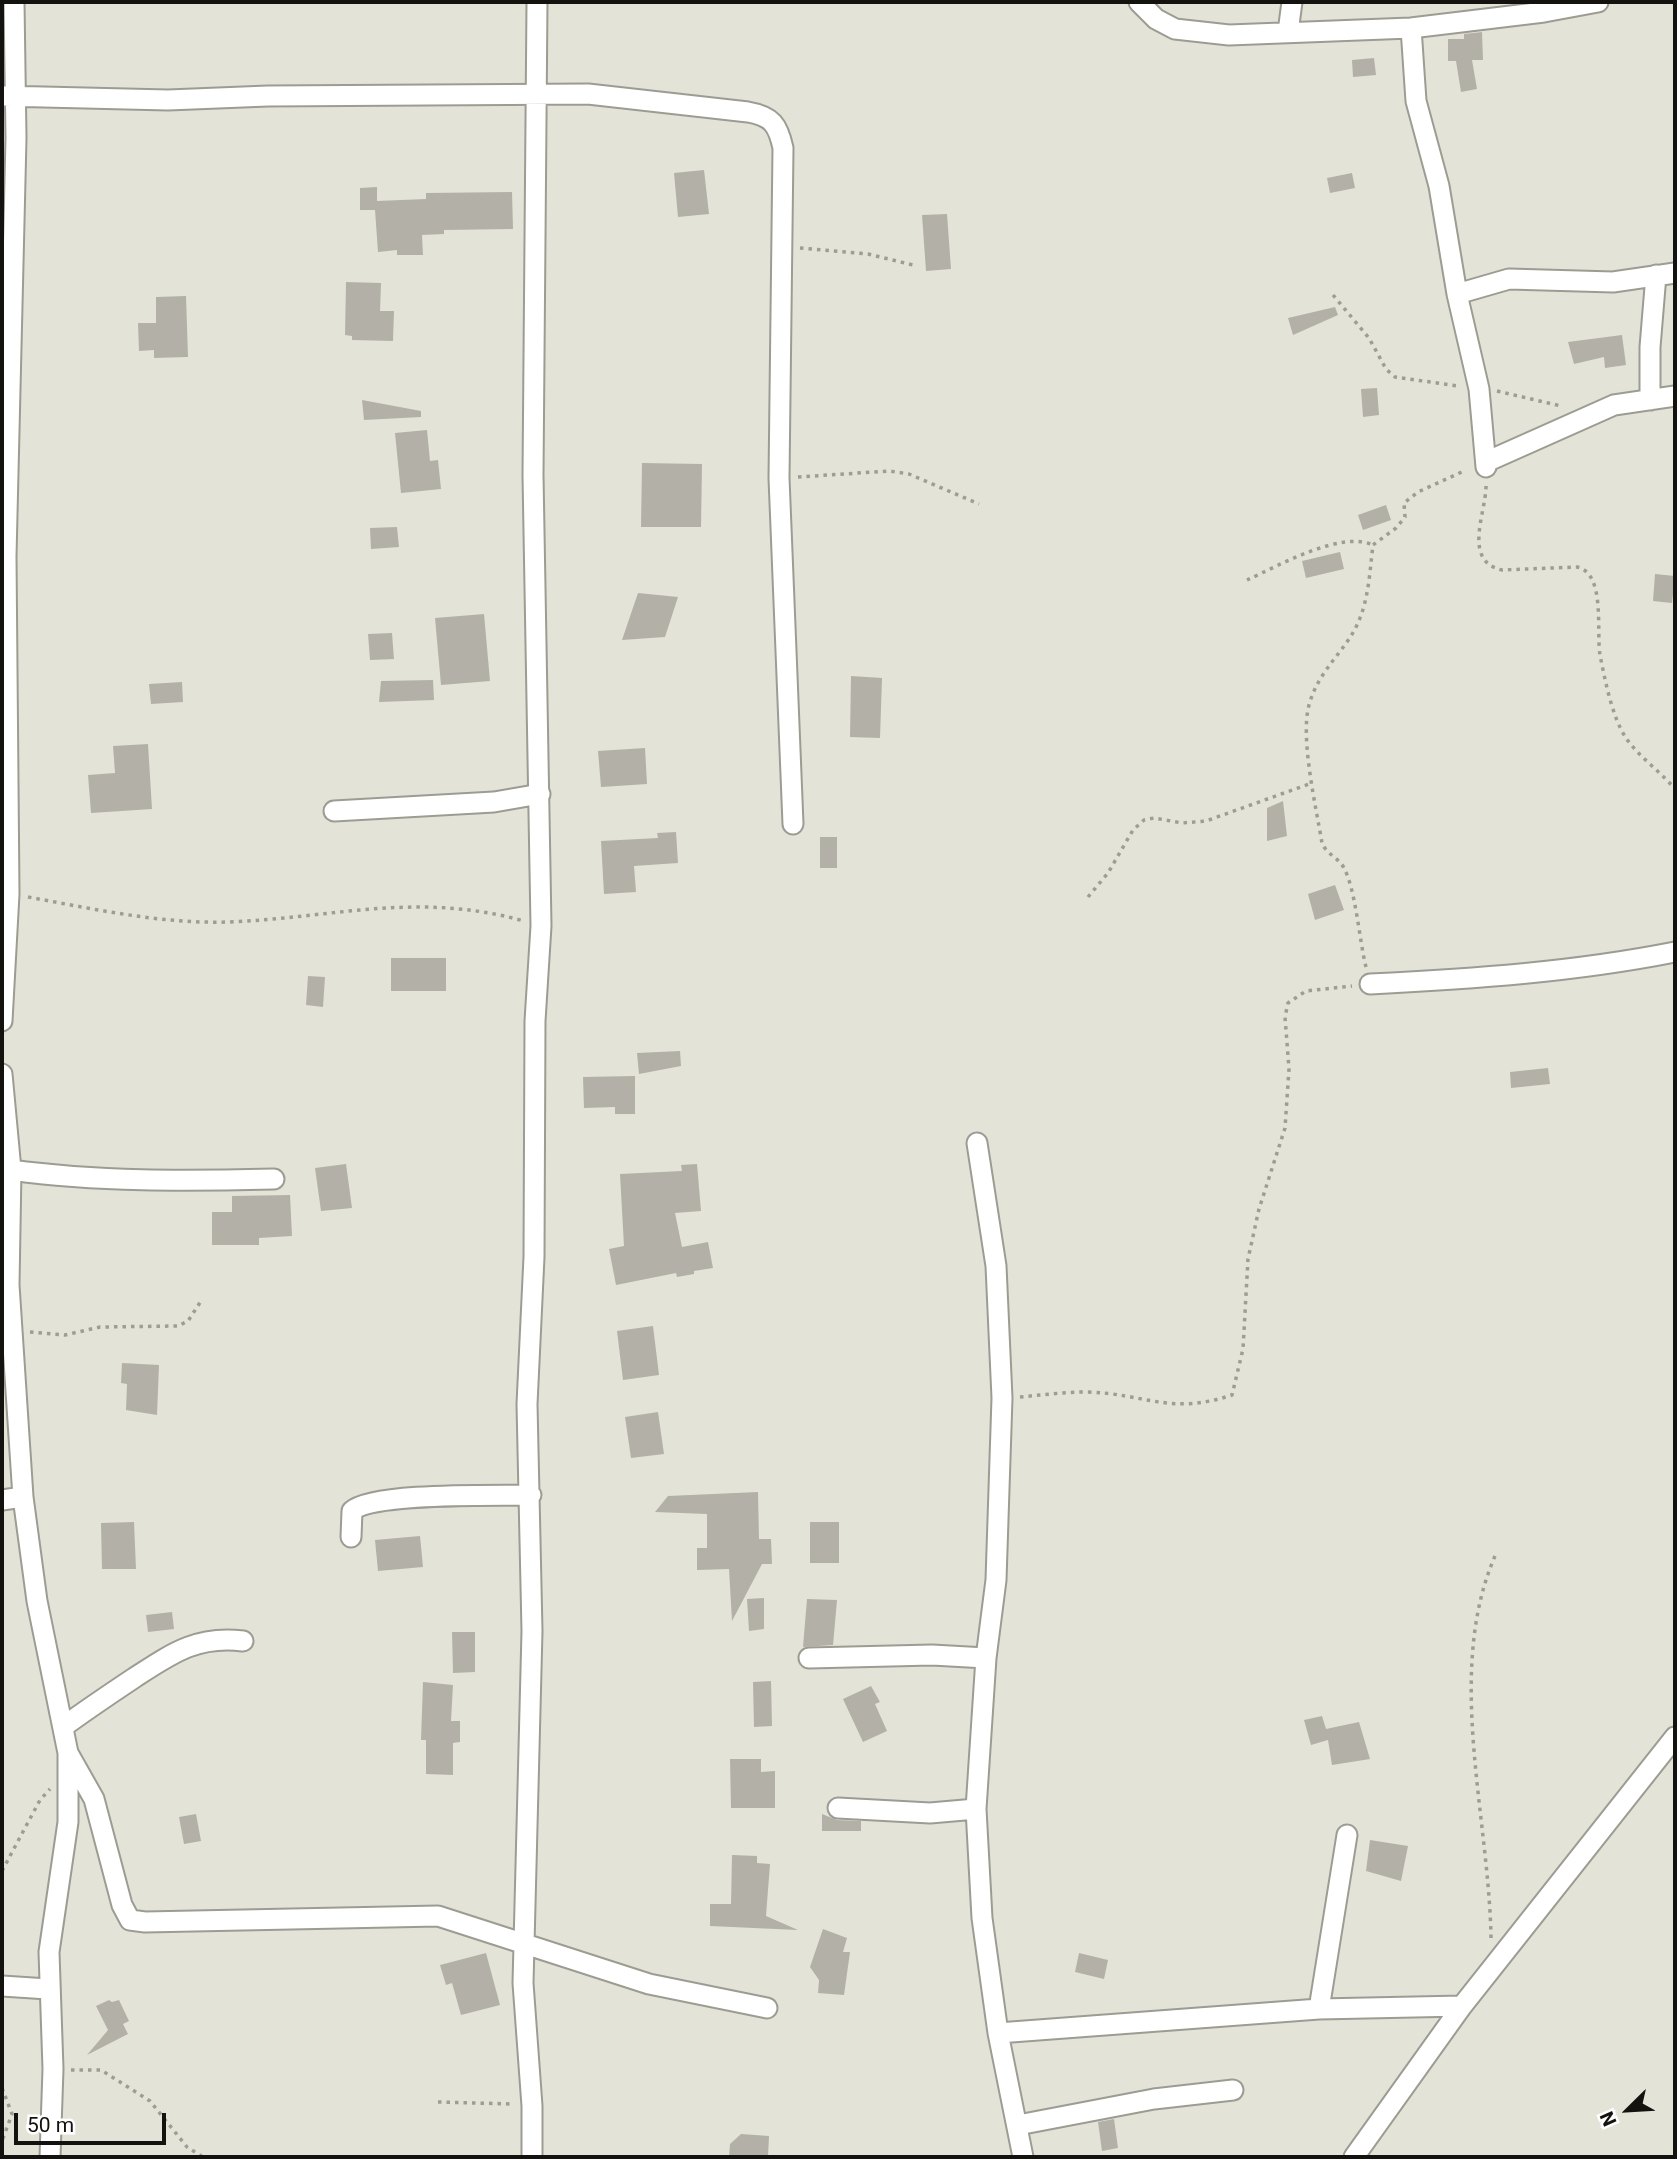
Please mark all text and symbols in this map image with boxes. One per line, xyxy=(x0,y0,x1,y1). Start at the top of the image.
north arrow xyxy=(1593,2075,1663,2145)
scale bar xyxy=(18,2100,170,2144)
text: N xyxy=(1595,2108,1622,2130)
text: 50 m xyxy=(27,2113,74,2137)

